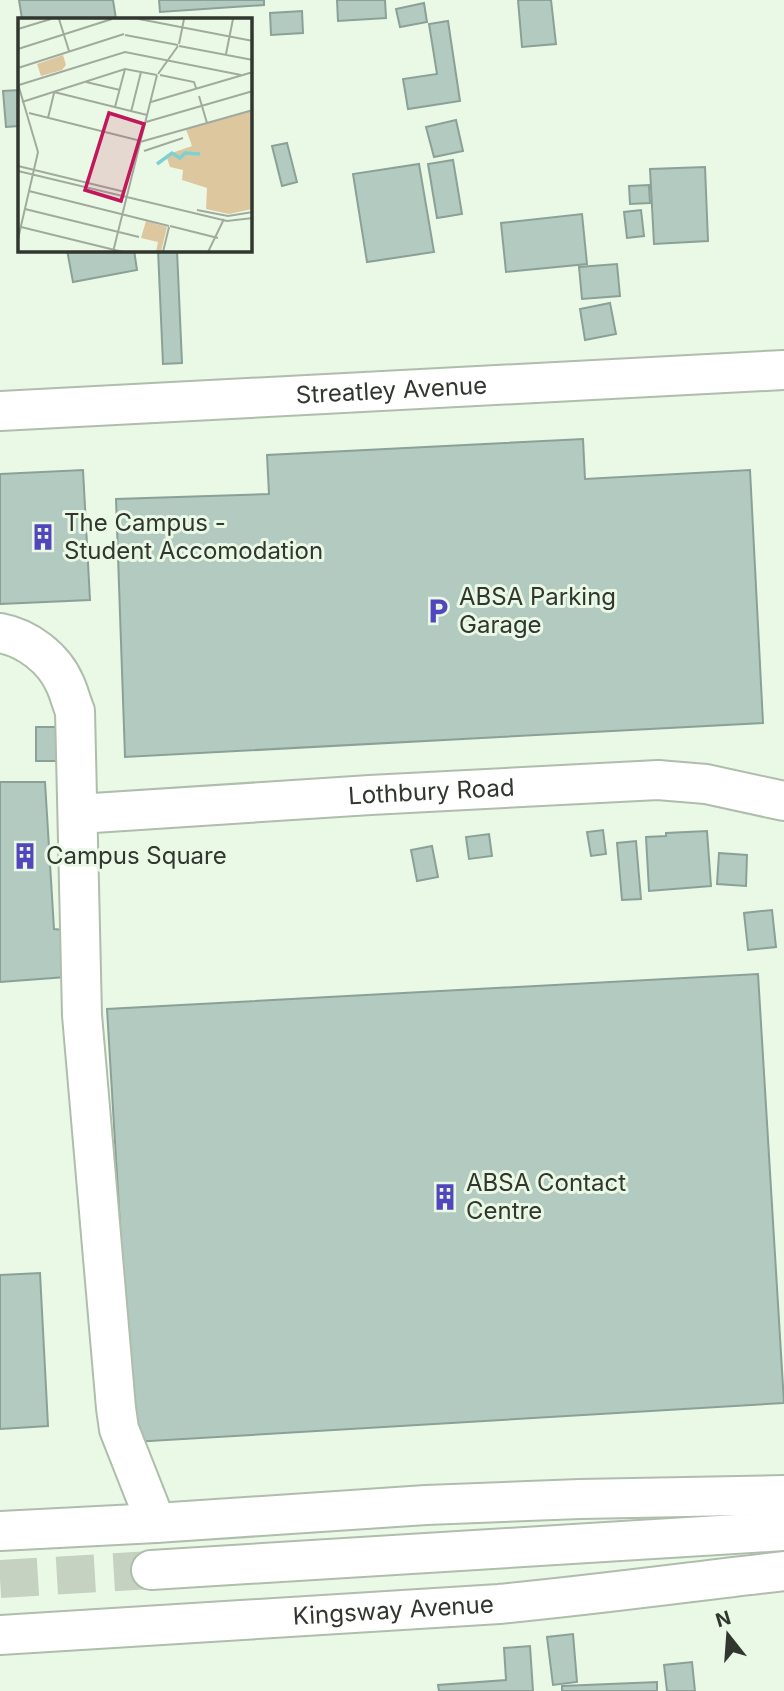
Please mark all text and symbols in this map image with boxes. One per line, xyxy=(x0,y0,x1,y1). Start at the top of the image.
inset map xyxy=(18,18,252,252)
street label: Streatley Avenue xyxy=(295,371,488,410)
place label: The Campus - Student Accomodation xyxy=(64,508,323,565)
building icon: The Campus - Student Accomodation xyxy=(28,522,58,552)
place label: ABSA Parking Garage xyxy=(459,582,616,639)
parking icon: ABSA Parking Garage xyxy=(423,596,453,626)
street label: Lothbury Road xyxy=(347,772,515,810)
building icon: Campus Square xyxy=(10,841,40,871)
place label: Campus Square xyxy=(46,841,227,870)
place label: ABSA Contact Centre xyxy=(466,1168,626,1225)
building icon: ABSA Contact Centre xyxy=(430,1182,460,1212)
street label: Kingsway Avenue xyxy=(292,1589,495,1631)
north arrow xyxy=(693,1600,763,1670)
text: N xyxy=(713,1606,733,1632)

